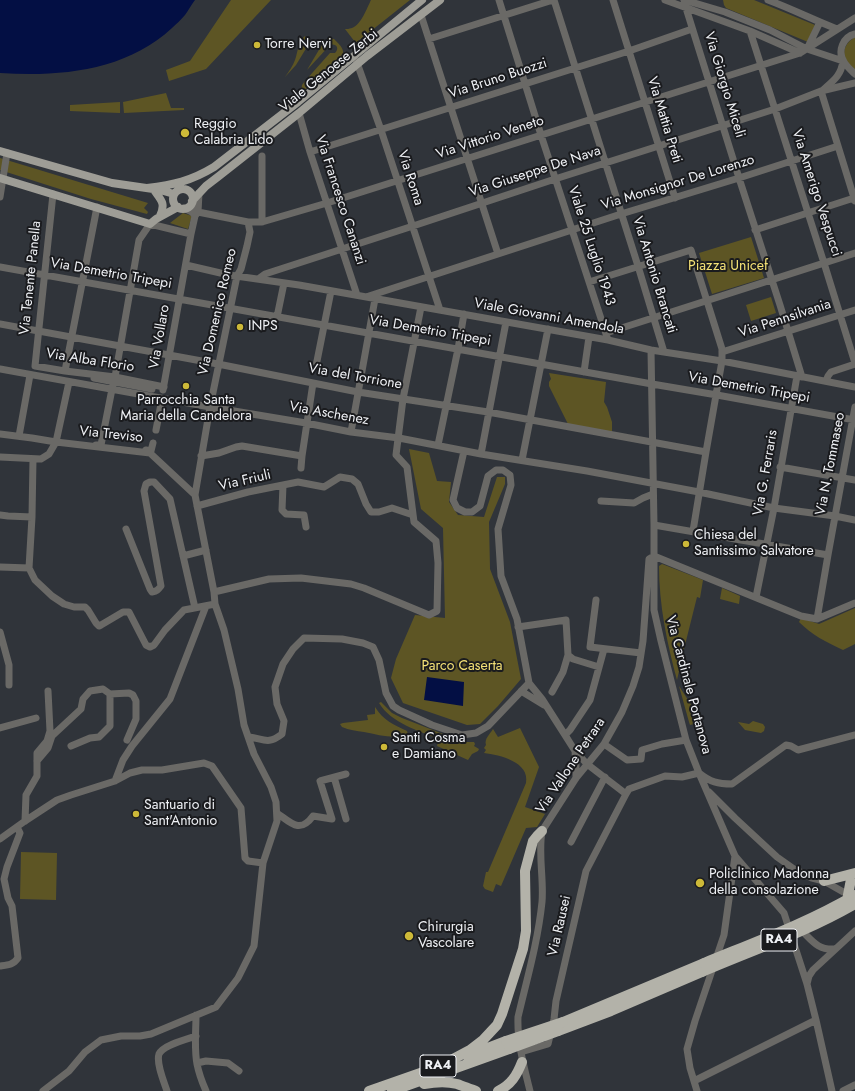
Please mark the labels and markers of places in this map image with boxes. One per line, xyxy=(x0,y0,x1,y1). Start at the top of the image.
place label: Torre Nervi xyxy=(265,37,332,53)
marker: Torre Nervi xyxy=(252,40,262,50)
place label: Reggio Calabria Lido xyxy=(194,117,273,150)
marker: Reggio Calabria Lido xyxy=(179,127,191,139)
place label: INPS xyxy=(248,319,278,335)
marker: INPS xyxy=(235,322,245,332)
marker: Parrocchia Santa Maria della Candelora xyxy=(181,381,191,391)
place label: Parrocchia Santa Maria della Candelora xyxy=(120,393,252,426)
place label: Chiesa del Santissimo Salvatore xyxy=(694,528,814,560)
marker: Chiesa del Santissimo Salvatore xyxy=(681,539,691,549)
place label: Santi Cosma e Damiano xyxy=(392,731,465,764)
marker: Santi Cosma e Damiano xyxy=(379,742,389,752)
place label: Santuario di Sant'Antonio xyxy=(144,798,217,830)
marker: Santuario di Sant'Antonio xyxy=(131,809,141,819)
place label: Policlinico Madonna della consolazione xyxy=(709,867,829,900)
marker: Policlinico Madonna della consolazione xyxy=(694,877,706,889)
place label: Chirurgia Vascolare xyxy=(418,920,474,952)
marker: Chirurgia Vascolare xyxy=(403,930,415,942)

